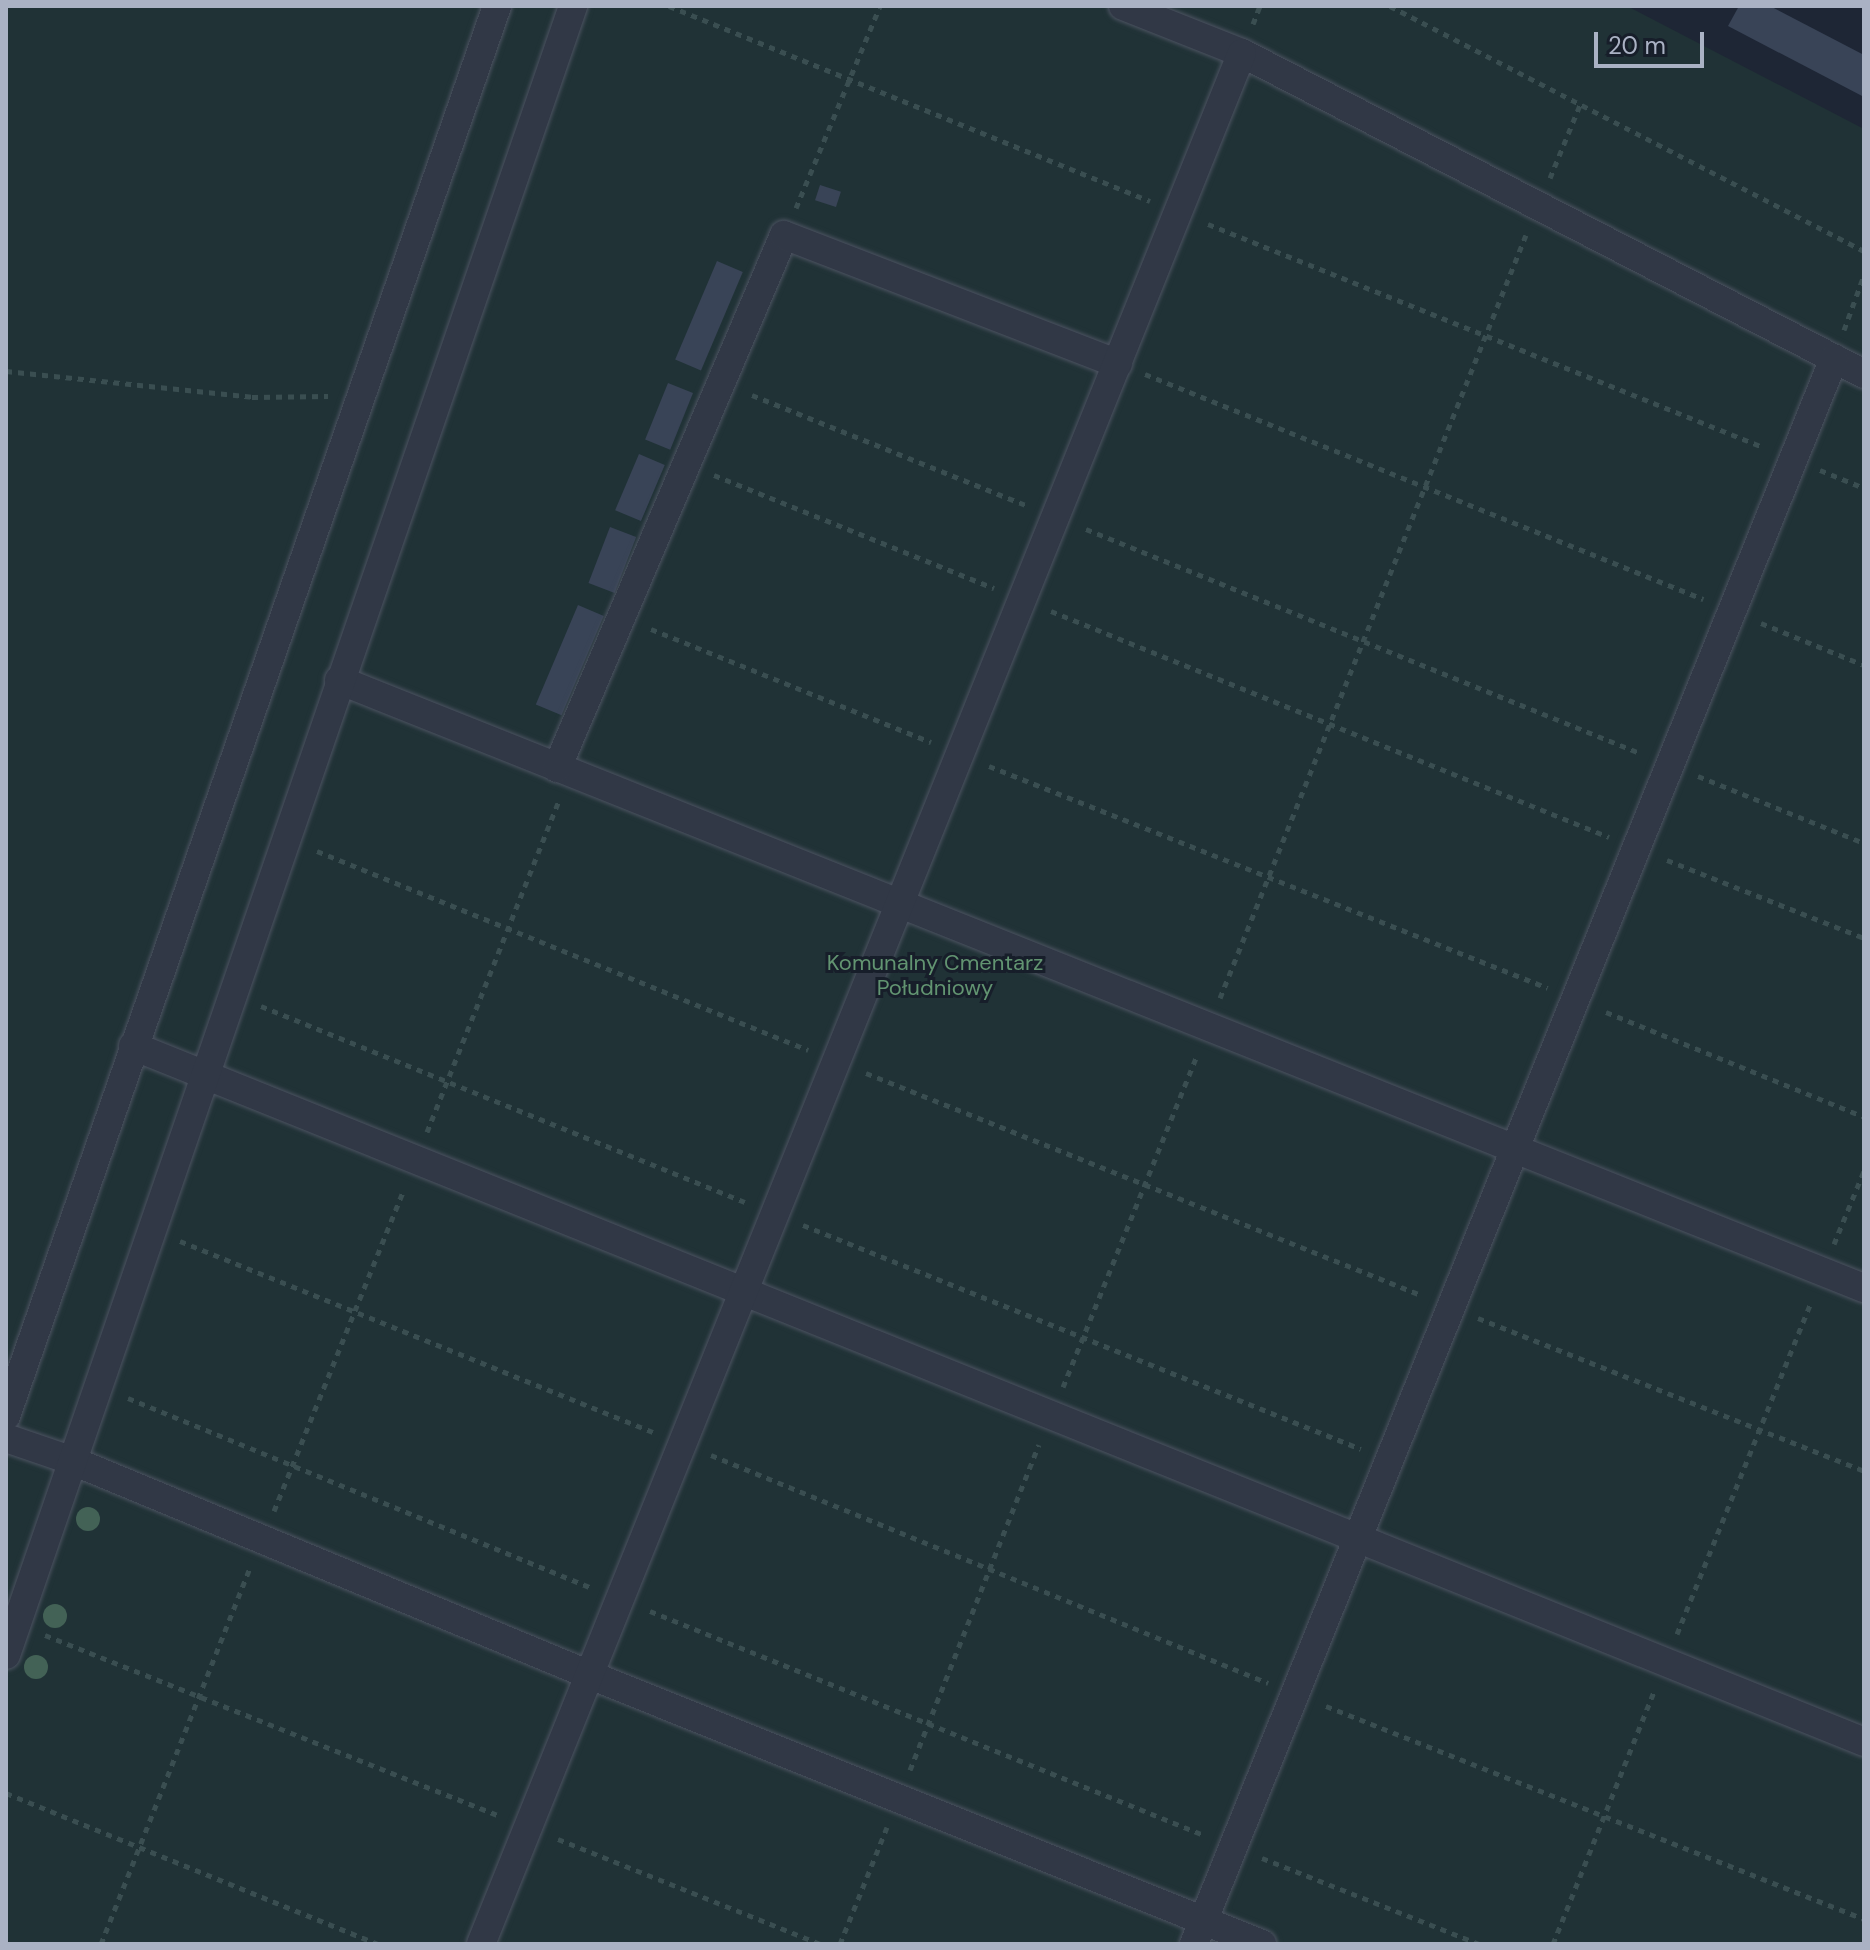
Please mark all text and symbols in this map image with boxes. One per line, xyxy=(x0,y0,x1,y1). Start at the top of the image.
scale bar xyxy=(1598,16,1708,66)
text: 20 m xyxy=(1608,30,1666,61)
park label: Komunalny Cmentarz Południowy xyxy=(827,949,1043,1000)

